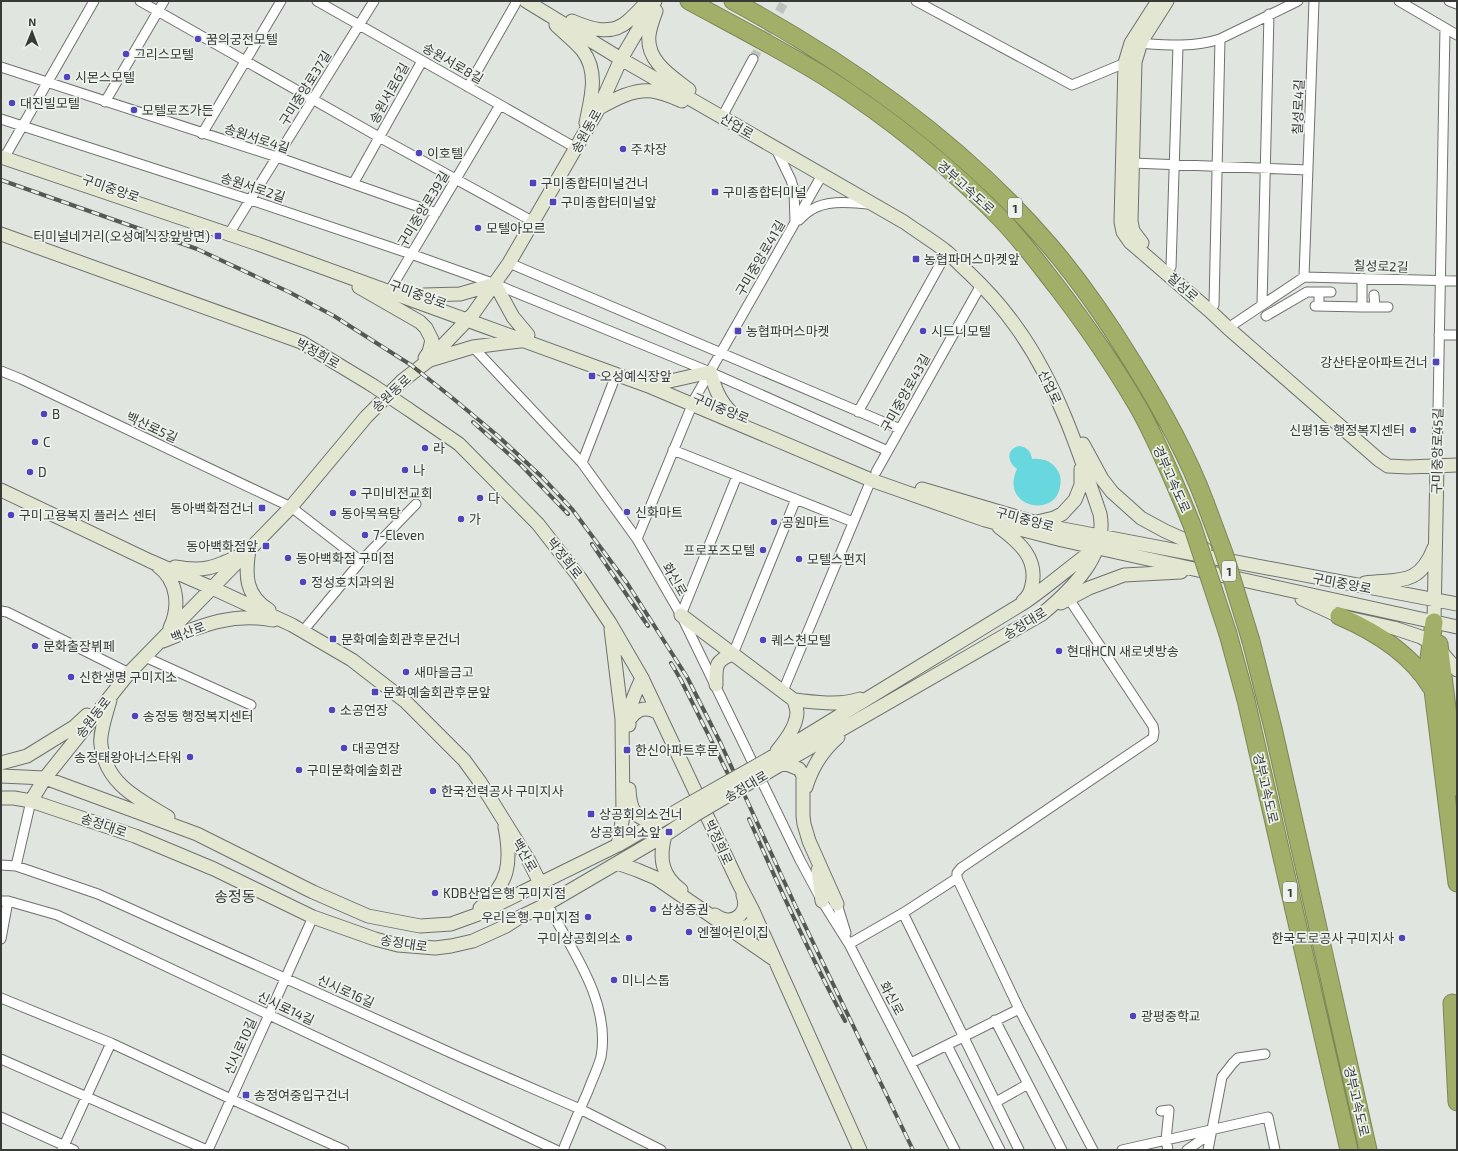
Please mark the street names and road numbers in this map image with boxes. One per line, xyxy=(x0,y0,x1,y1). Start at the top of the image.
street label: 송원서로8길 xyxy=(420,39,486,87)
street label: 구미중앙로37길 xyxy=(276,47,334,129)
street label: 송원서로6길 xyxy=(366,60,412,126)
street label: 칠성로4길 xyxy=(1289,79,1307,135)
street label: 송원동로 xyxy=(567,106,605,156)
street label: 산업로 xyxy=(717,110,757,142)
street label: 송원서로4길 xyxy=(222,120,292,156)
street label: 경부고속도로 xyxy=(934,157,998,217)
street label: 구미중앙로39길 xyxy=(394,168,452,250)
street label: 송원서로2길 xyxy=(219,169,287,205)
street label: 구미중앙로 xyxy=(80,171,142,205)
road number: 1 xyxy=(1008,198,1022,218)
street label: 구미중앙로41길 xyxy=(732,217,788,299)
street label: 칠성로2길 xyxy=(1353,257,1409,275)
street label: 칠성로 xyxy=(1164,269,1202,305)
street label: 구미중앙로 xyxy=(387,276,449,312)
street label: 박정희로 xyxy=(293,334,343,372)
street label: 구미중앙로43길 xyxy=(877,351,933,435)
street label: 산업로 xyxy=(1035,367,1065,407)
street label: 송원동로 xyxy=(368,371,414,415)
street label: 구미중앙로 xyxy=(690,389,752,427)
street label: 구미중앙로45길 xyxy=(1428,407,1446,495)
street label: 백산로5길 xyxy=(124,408,180,446)
street label: 경부고속도로 xyxy=(1150,443,1194,515)
street label: 구미중앙로 xyxy=(994,504,1056,534)
street label: 박정희로 xyxy=(544,534,586,582)
street label: 화신로 xyxy=(659,559,691,599)
road number: 1 xyxy=(1222,561,1236,581)
street label: 구미중앙로 xyxy=(1311,569,1373,597)
street label: 송정대로 xyxy=(1000,604,1050,642)
street label: 백산로 xyxy=(168,618,208,646)
street label: 송원동로 xyxy=(72,693,114,741)
street label: 경부고속도로 xyxy=(1250,751,1282,825)
street label: 송정대로 xyxy=(721,767,771,805)
street label: 송정대로 xyxy=(79,810,129,840)
street label: 박정희로 xyxy=(702,817,736,867)
street label: 백산로 xyxy=(509,835,541,875)
road number: 1 xyxy=(1283,882,1297,902)
street label: 송정대로 xyxy=(379,931,429,955)
street label: 신시로16길 xyxy=(315,971,377,1011)
street label: 화신로 xyxy=(877,978,908,1018)
street label: 신시로14길 xyxy=(255,988,317,1028)
street label: 신시로10길 xyxy=(220,1015,260,1077)
street label: 경부고속도로 xyxy=(1341,1064,1373,1138)

